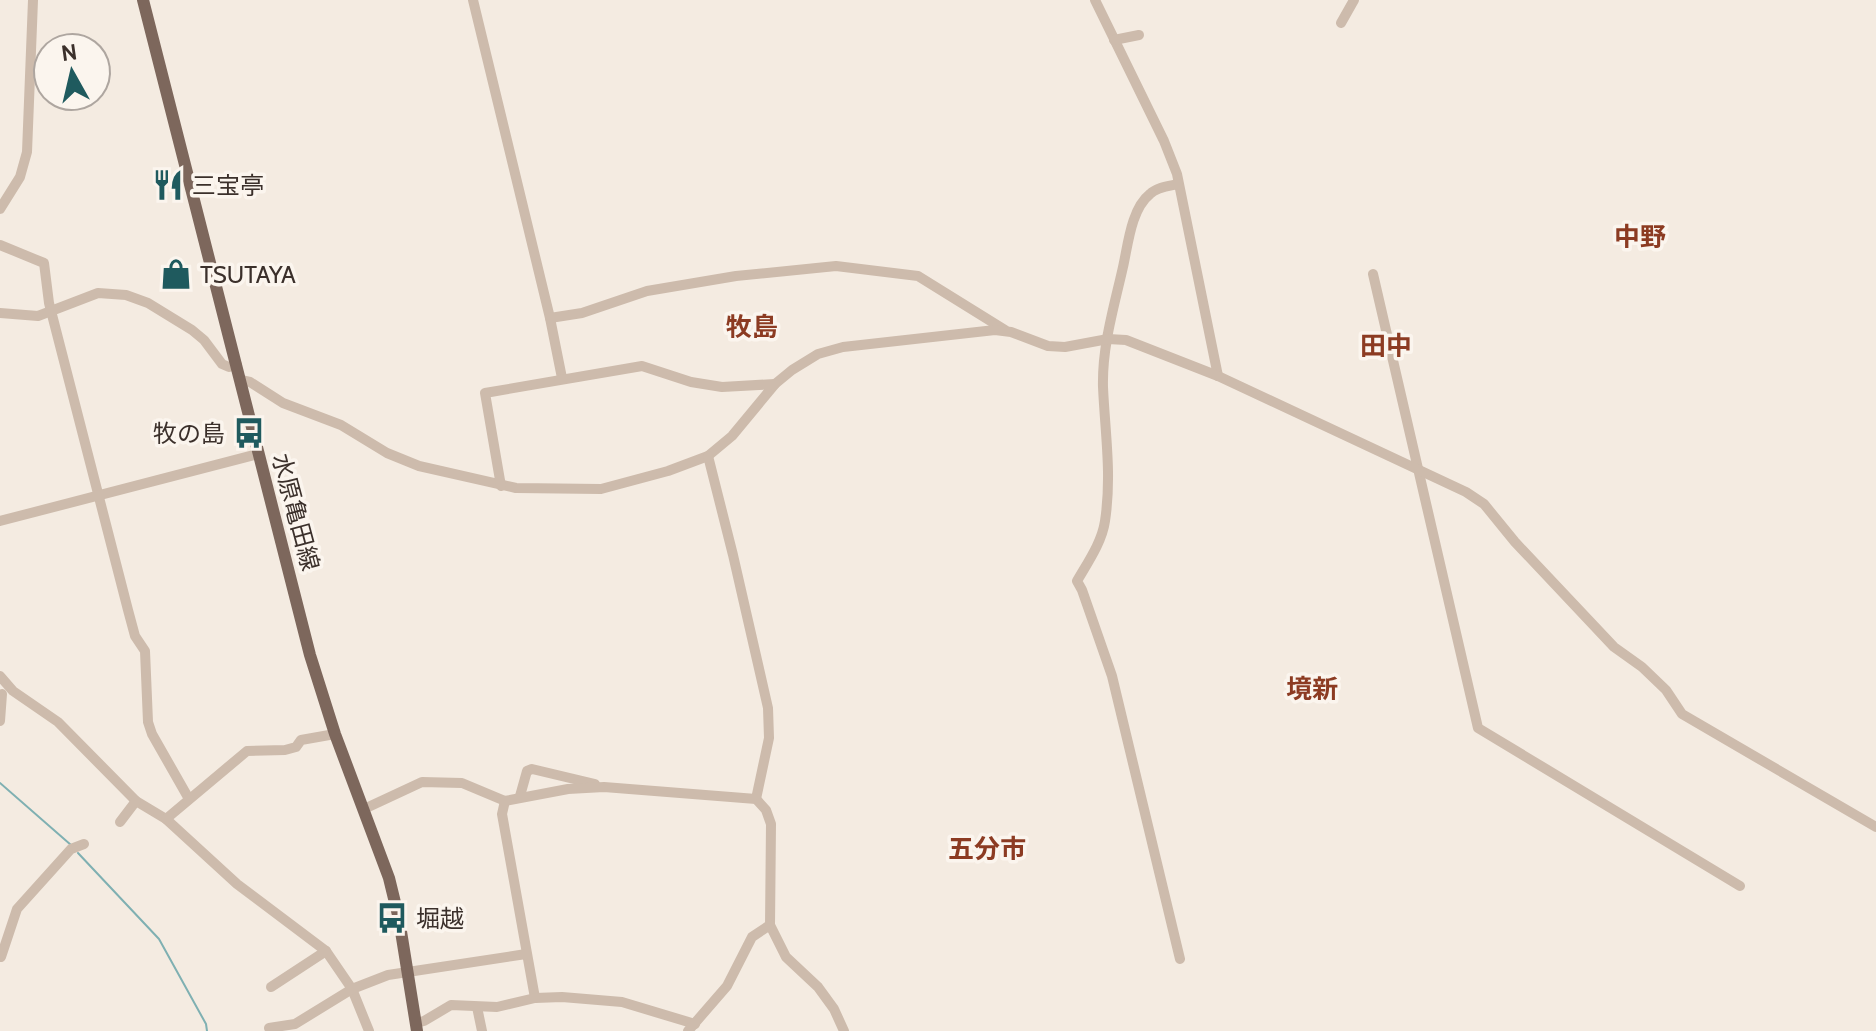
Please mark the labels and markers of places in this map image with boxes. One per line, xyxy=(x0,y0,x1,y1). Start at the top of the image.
restaurant icon: 三宝亭 xyxy=(151,168,185,202)
place label: 三宝亭 xyxy=(192,171,264,200)
shop icon: TSUTAYA xyxy=(159,257,193,291)
place label: TSUTAYA xyxy=(200,260,296,289)
bus stop icon: 牧の島 xyxy=(232,416,266,450)
place label: 牧の島 xyxy=(153,419,225,448)
bus stop icon: 堀越 xyxy=(375,901,409,935)
place label: 堀越 xyxy=(416,904,464,933)

